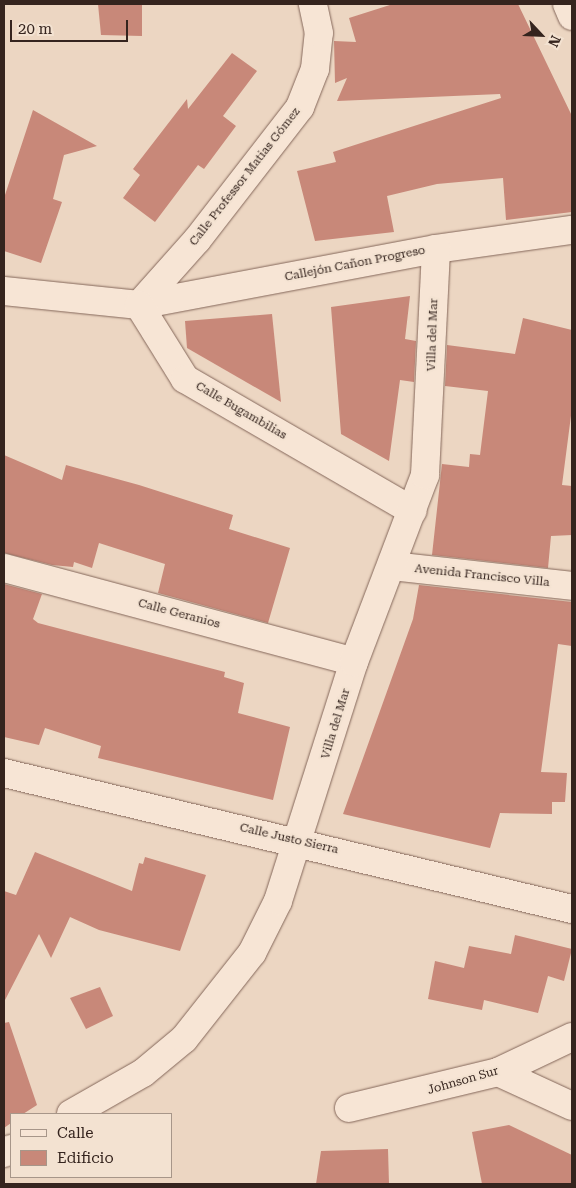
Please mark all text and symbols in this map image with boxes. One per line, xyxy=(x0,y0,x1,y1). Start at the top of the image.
scale bar xyxy=(12,10,130,42)
north arrow xyxy=(516,10,566,60)
text: 20 m xyxy=(18,20,52,38)
text: N xyxy=(545,33,564,50)
street label: Calle Professor Matias Gómez xyxy=(187,105,303,249)
street label: Callejón Cañon Progreso xyxy=(283,243,427,285)
street label: Villa del Mar xyxy=(425,298,441,372)
street label: Calle Bugambilias xyxy=(193,379,289,443)
street label: Avenida Francisco Villa xyxy=(414,562,550,590)
street label: Calle Geranios xyxy=(136,596,222,632)
street label: Villa del Mar xyxy=(318,687,354,761)
street label: Calle Justo Sierra xyxy=(238,821,340,857)
street label: Johnson Sur xyxy=(426,1064,500,1098)
legend xyxy=(10,1113,172,1178)
text: Calle xyxy=(57,1124,93,1142)
text: Edificio xyxy=(57,1149,114,1167)

